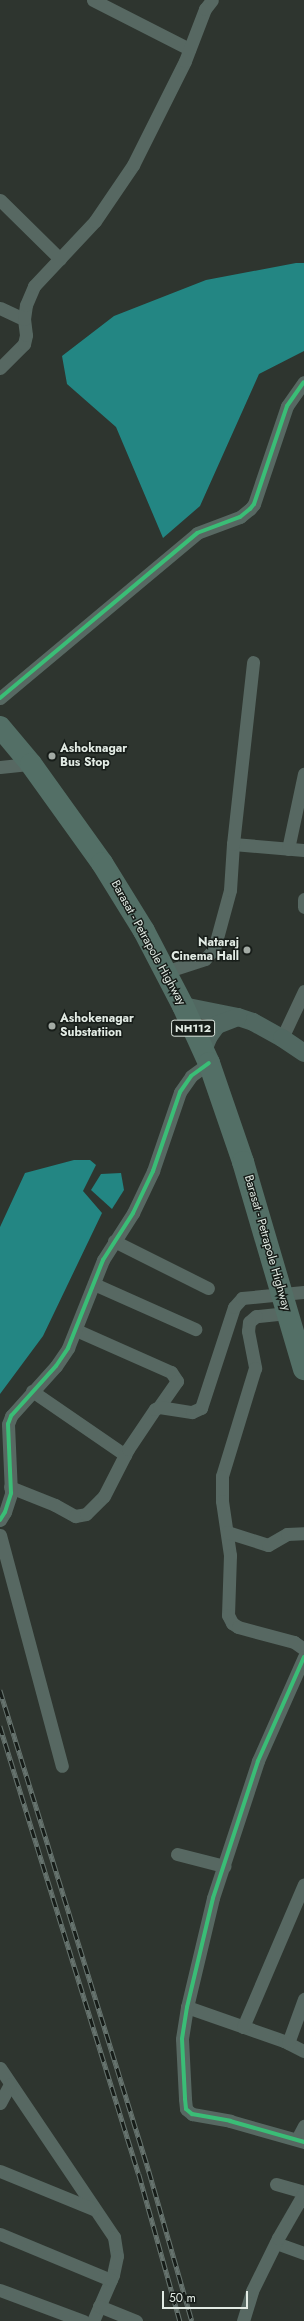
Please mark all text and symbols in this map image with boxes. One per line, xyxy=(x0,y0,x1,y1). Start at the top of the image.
place label: Ashoknagar Bus Stop xyxy=(60,742,127,770)
marker: Ashoknagar Bus Stop xyxy=(47,751,57,761)
street label: Barasat - Petrapole Highway xyxy=(108,878,188,1008)
place label: Nataraj Cinema Hall xyxy=(171,936,239,964)
marker: Nataraj Cinema Hall xyxy=(242,945,252,955)
place label: Ashokenagar Substatiion xyxy=(60,1012,134,1040)
road number: NH112 xyxy=(171,1019,215,1037)
marker: Ashokenagar Substatiion xyxy=(47,1021,57,1031)
street label: Barasat - Petrapole Highway xyxy=(241,1173,293,1313)
scale bar xyxy=(164,2283,250,2309)
text: 50 m xyxy=(169,2289,196,2307)

